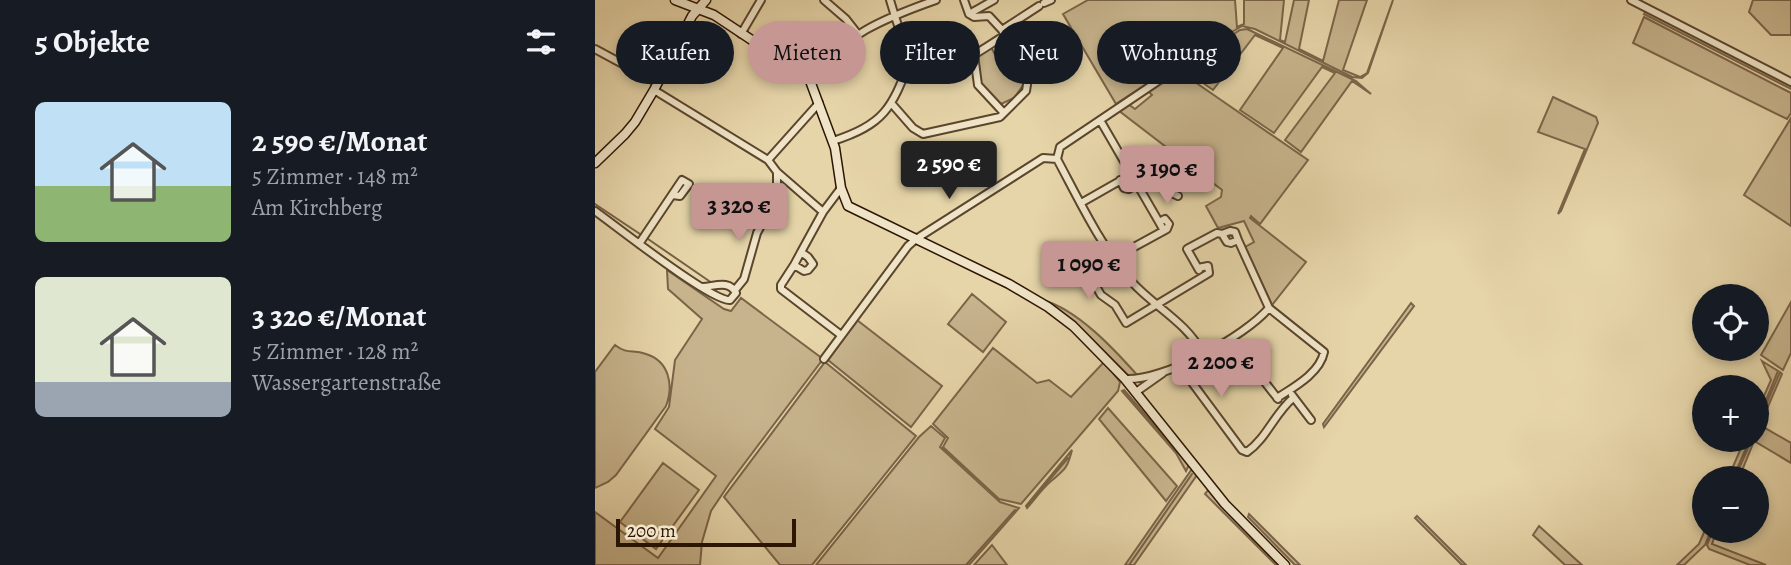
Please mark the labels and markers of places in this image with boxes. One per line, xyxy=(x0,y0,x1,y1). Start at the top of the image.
pin: 2 590 € xyxy=(884,142,1014,201)
pin: 3 190 € xyxy=(1102,146,1232,206)
pin: 3 320 € xyxy=(674,184,804,243)
pin: 1 090 € xyxy=(1024,242,1154,301)
pin: 2 200 € xyxy=(1156,340,1286,399)

